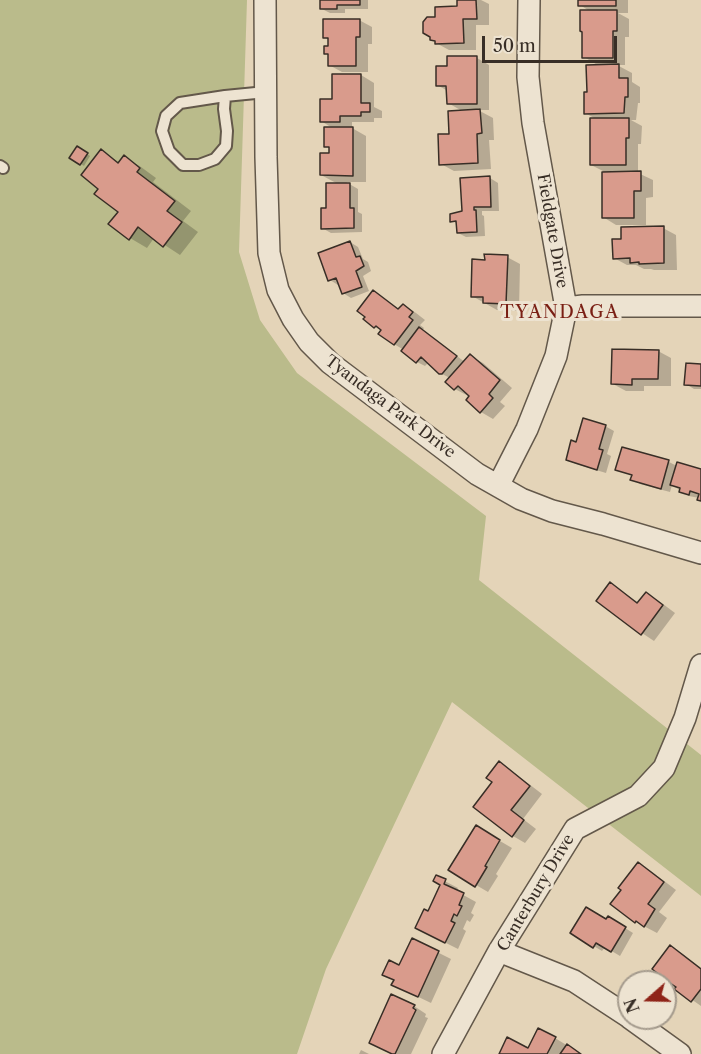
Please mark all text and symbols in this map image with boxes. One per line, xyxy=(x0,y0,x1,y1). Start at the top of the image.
scale bar xyxy=(485,24,620,62)
text: 50 m xyxy=(493,35,536,57)
street label: Fieldgate Drive xyxy=(532,172,572,290)
district label: TYANDAGA xyxy=(500,302,620,324)
street label: Tyandaga Park Drive xyxy=(321,352,459,462)
street label: Canterbury Drive xyxy=(493,831,579,955)
north arrow xyxy=(617,970,677,1030)
text: N xyxy=(620,996,644,1015)

